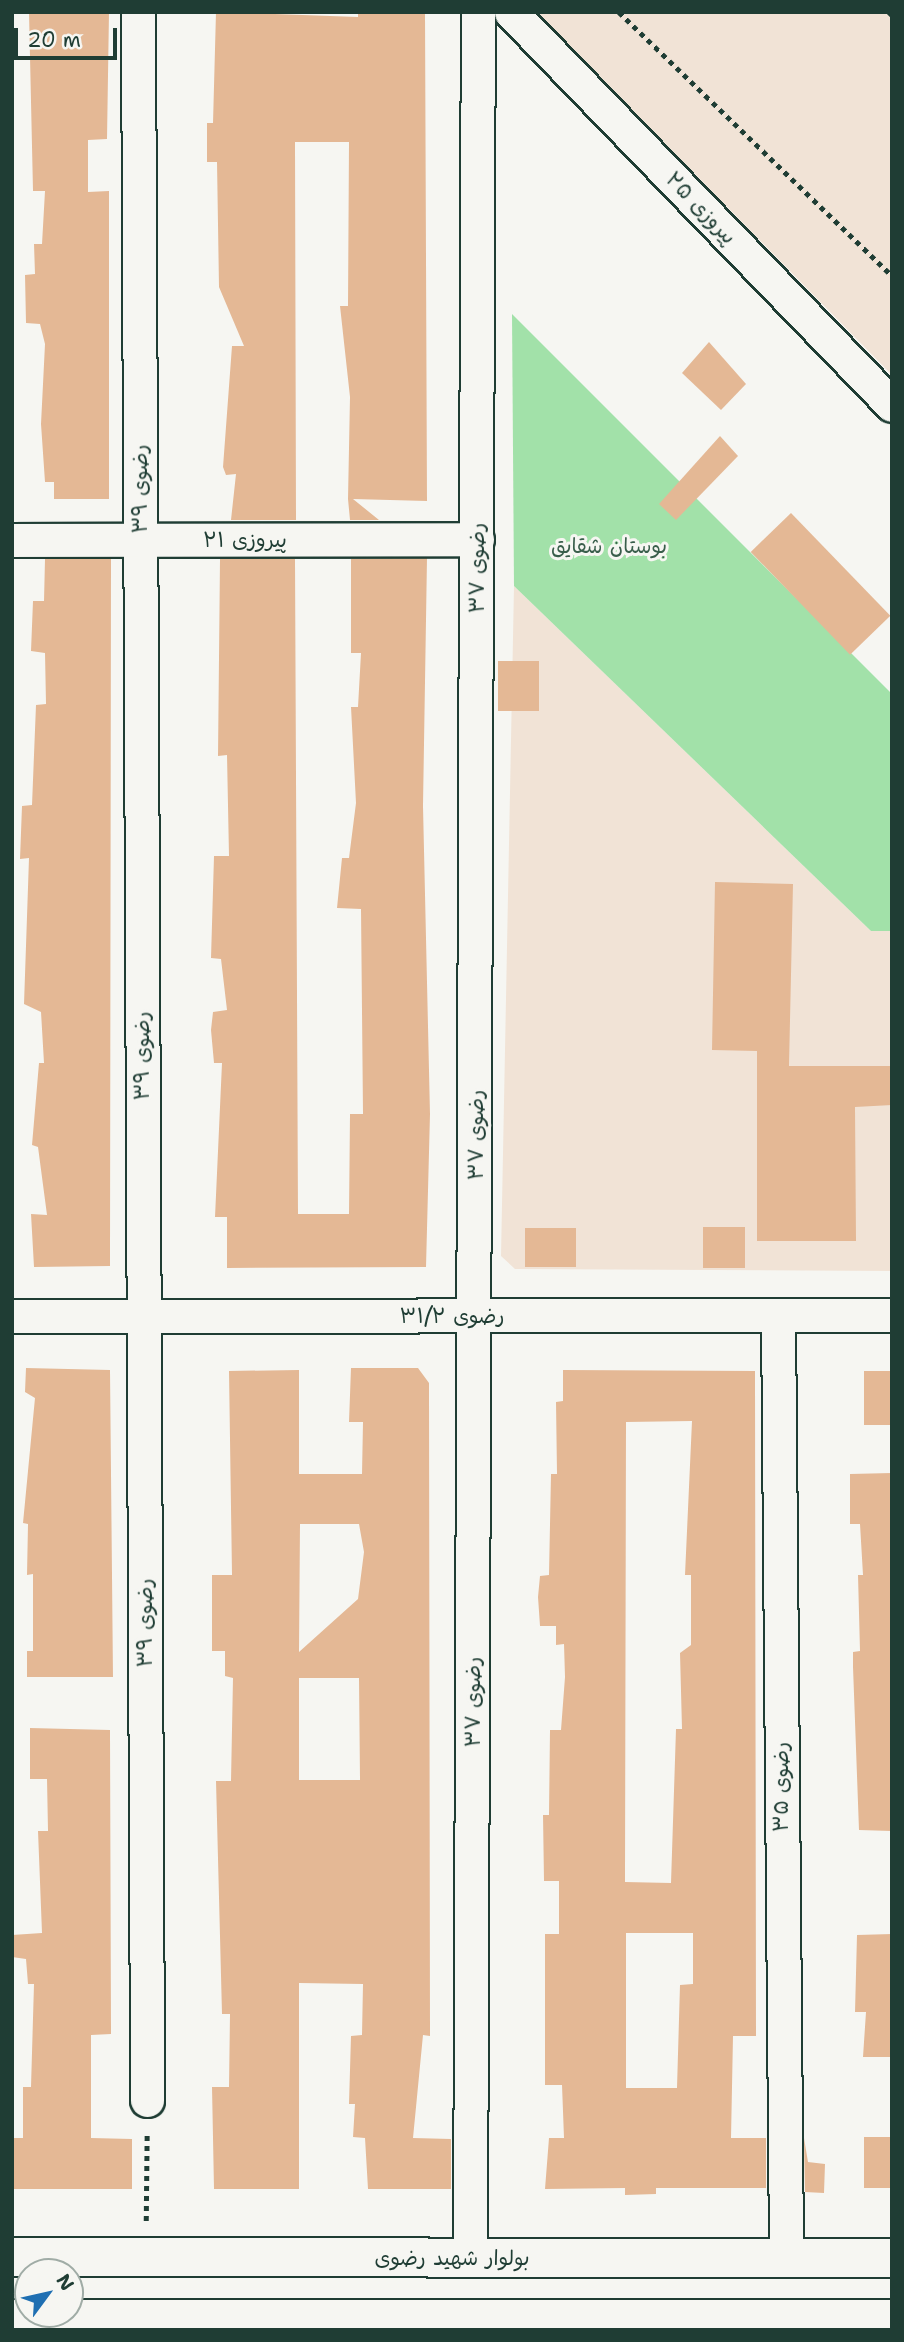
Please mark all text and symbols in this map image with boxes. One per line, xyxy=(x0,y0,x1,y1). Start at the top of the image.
scale bar xyxy=(18,14,121,58)
text: 20 m xyxy=(27,26,81,54)
street label: پیروزی ۲۵ xyxy=(660,167,742,249)
street label: رضوی ۳۹ xyxy=(127,445,153,533)
street label: رضوی ۳۷ xyxy=(464,523,490,613)
street label: پیروزی ۲۱ xyxy=(203,527,287,553)
park label: بوستان شقایق xyxy=(551,533,667,559)
street label: رضوی ۳۹ xyxy=(129,1012,155,1100)
street label: رضوی ۳۷ xyxy=(463,1090,489,1180)
street label: رضوی ۳۱/۲ xyxy=(400,1303,504,1329)
street label: رضوی ۳۹ xyxy=(132,1579,158,1667)
street label: رضوی ۳۷ xyxy=(460,1657,486,1747)
street label: رضوی ۳۵ xyxy=(768,1742,794,1832)
street label: بولوار شهید رضوی xyxy=(374,2245,530,2271)
north arrow xyxy=(14,2258,84,2328)
text: N xyxy=(51,2269,80,2296)

